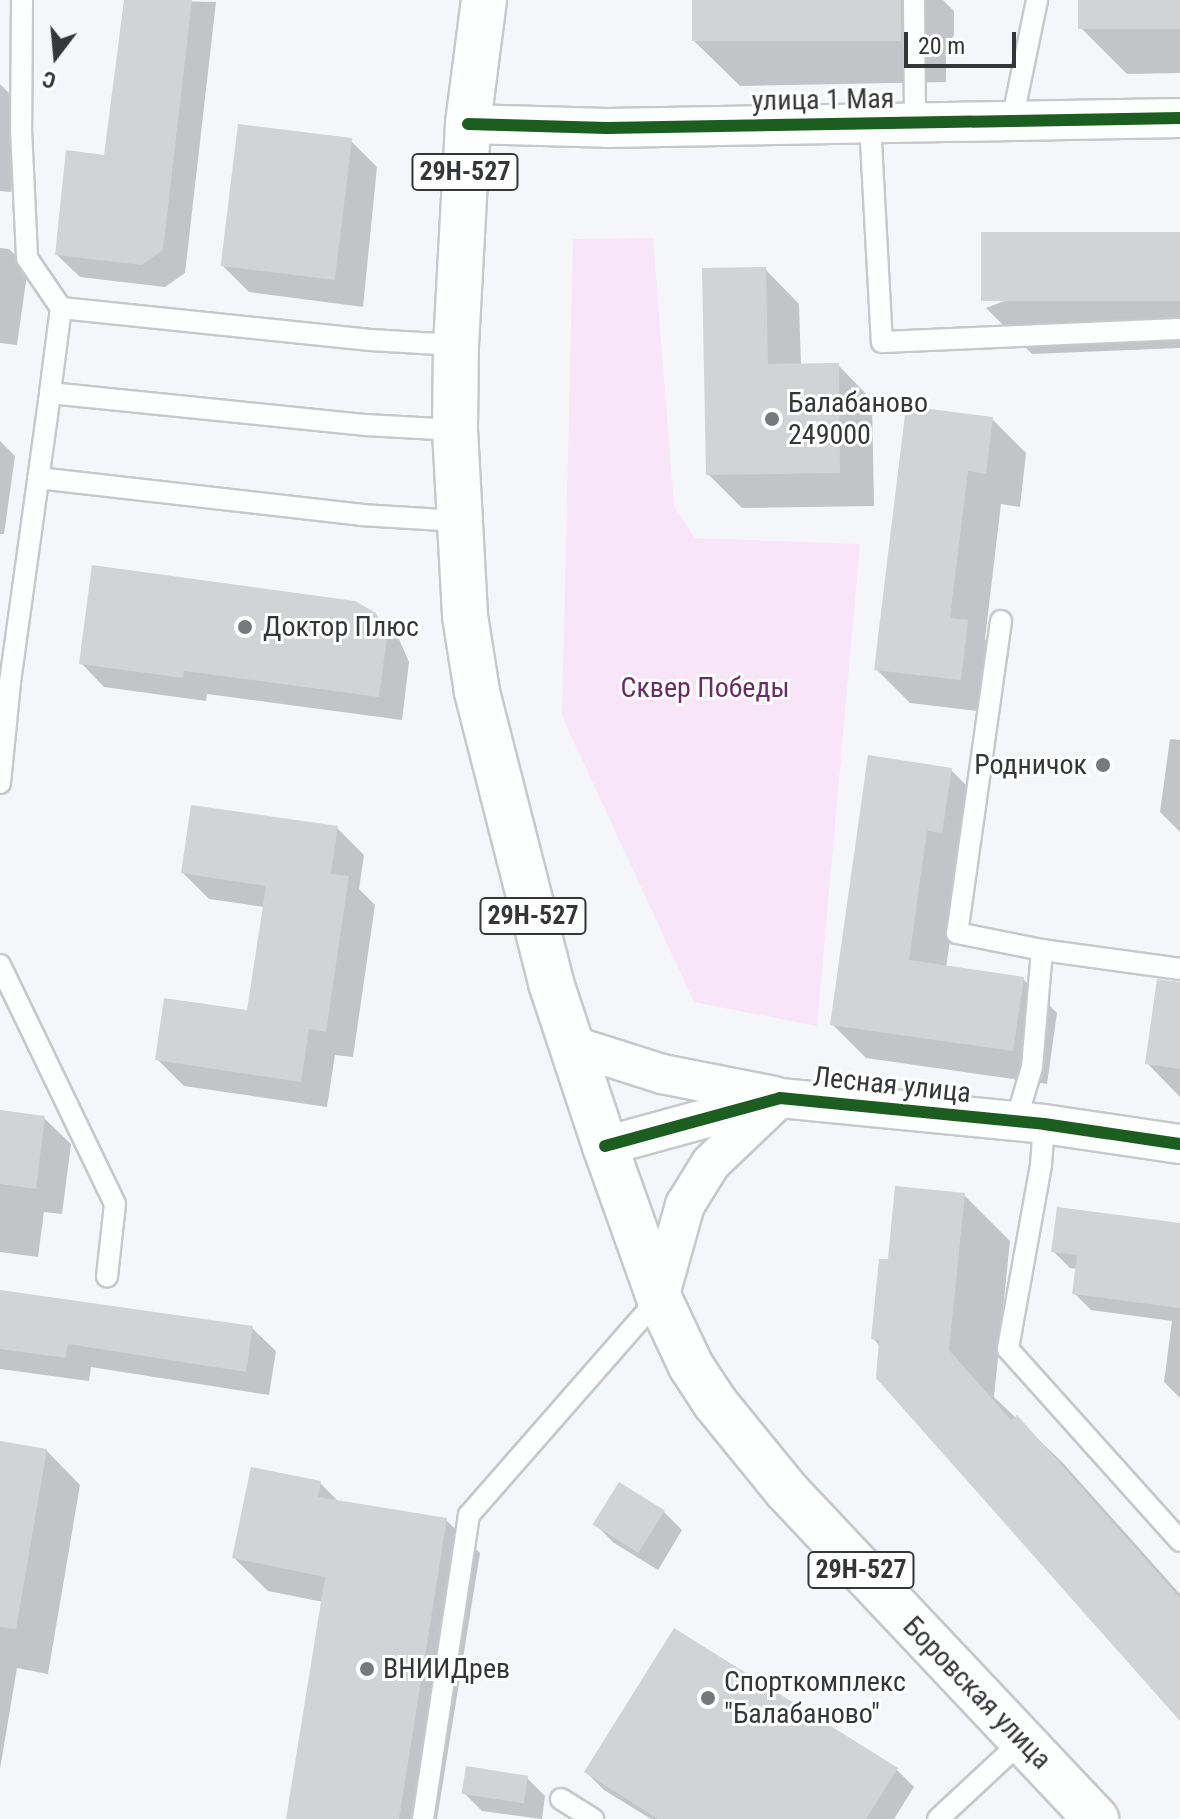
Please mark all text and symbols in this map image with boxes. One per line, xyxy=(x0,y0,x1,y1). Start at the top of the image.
north arrow xyxy=(16,16,96,96)
scale bar xyxy=(908,16,1020,66)
text: 20 m xyxy=(918,32,965,60)
text: С xyxy=(40,66,59,93)
street label: улица 1 Мая xyxy=(751,82,895,118)
road number: 29Н-527 xyxy=(411,150,519,194)
place label: Балабаново 249000 xyxy=(788,386,928,452)
marker: Балабаново 249000 xyxy=(763,410,781,428)
place label: Доктор Плюс xyxy=(263,610,419,644)
marker: Доктор Плюс xyxy=(234,616,256,638)
park label: Сквер Победы xyxy=(621,671,789,705)
place label: Родничок xyxy=(974,748,1087,782)
marker: Родничок xyxy=(1094,756,1112,774)
road number: 29Н-527 xyxy=(479,894,587,938)
street label: Лесная улица xyxy=(811,1060,973,1110)
road number: 29Н-527 xyxy=(807,1548,915,1592)
street label: Боровская улица xyxy=(896,1610,1058,1776)
place label: ВНИИДрев xyxy=(383,1652,510,1686)
marker: ВНИИДрев xyxy=(358,1660,376,1678)
place label: Спорткомплекс "Балабаново" xyxy=(724,1665,906,1731)
marker: Спорткомплекс "Балабаново" xyxy=(699,1689,717,1707)

